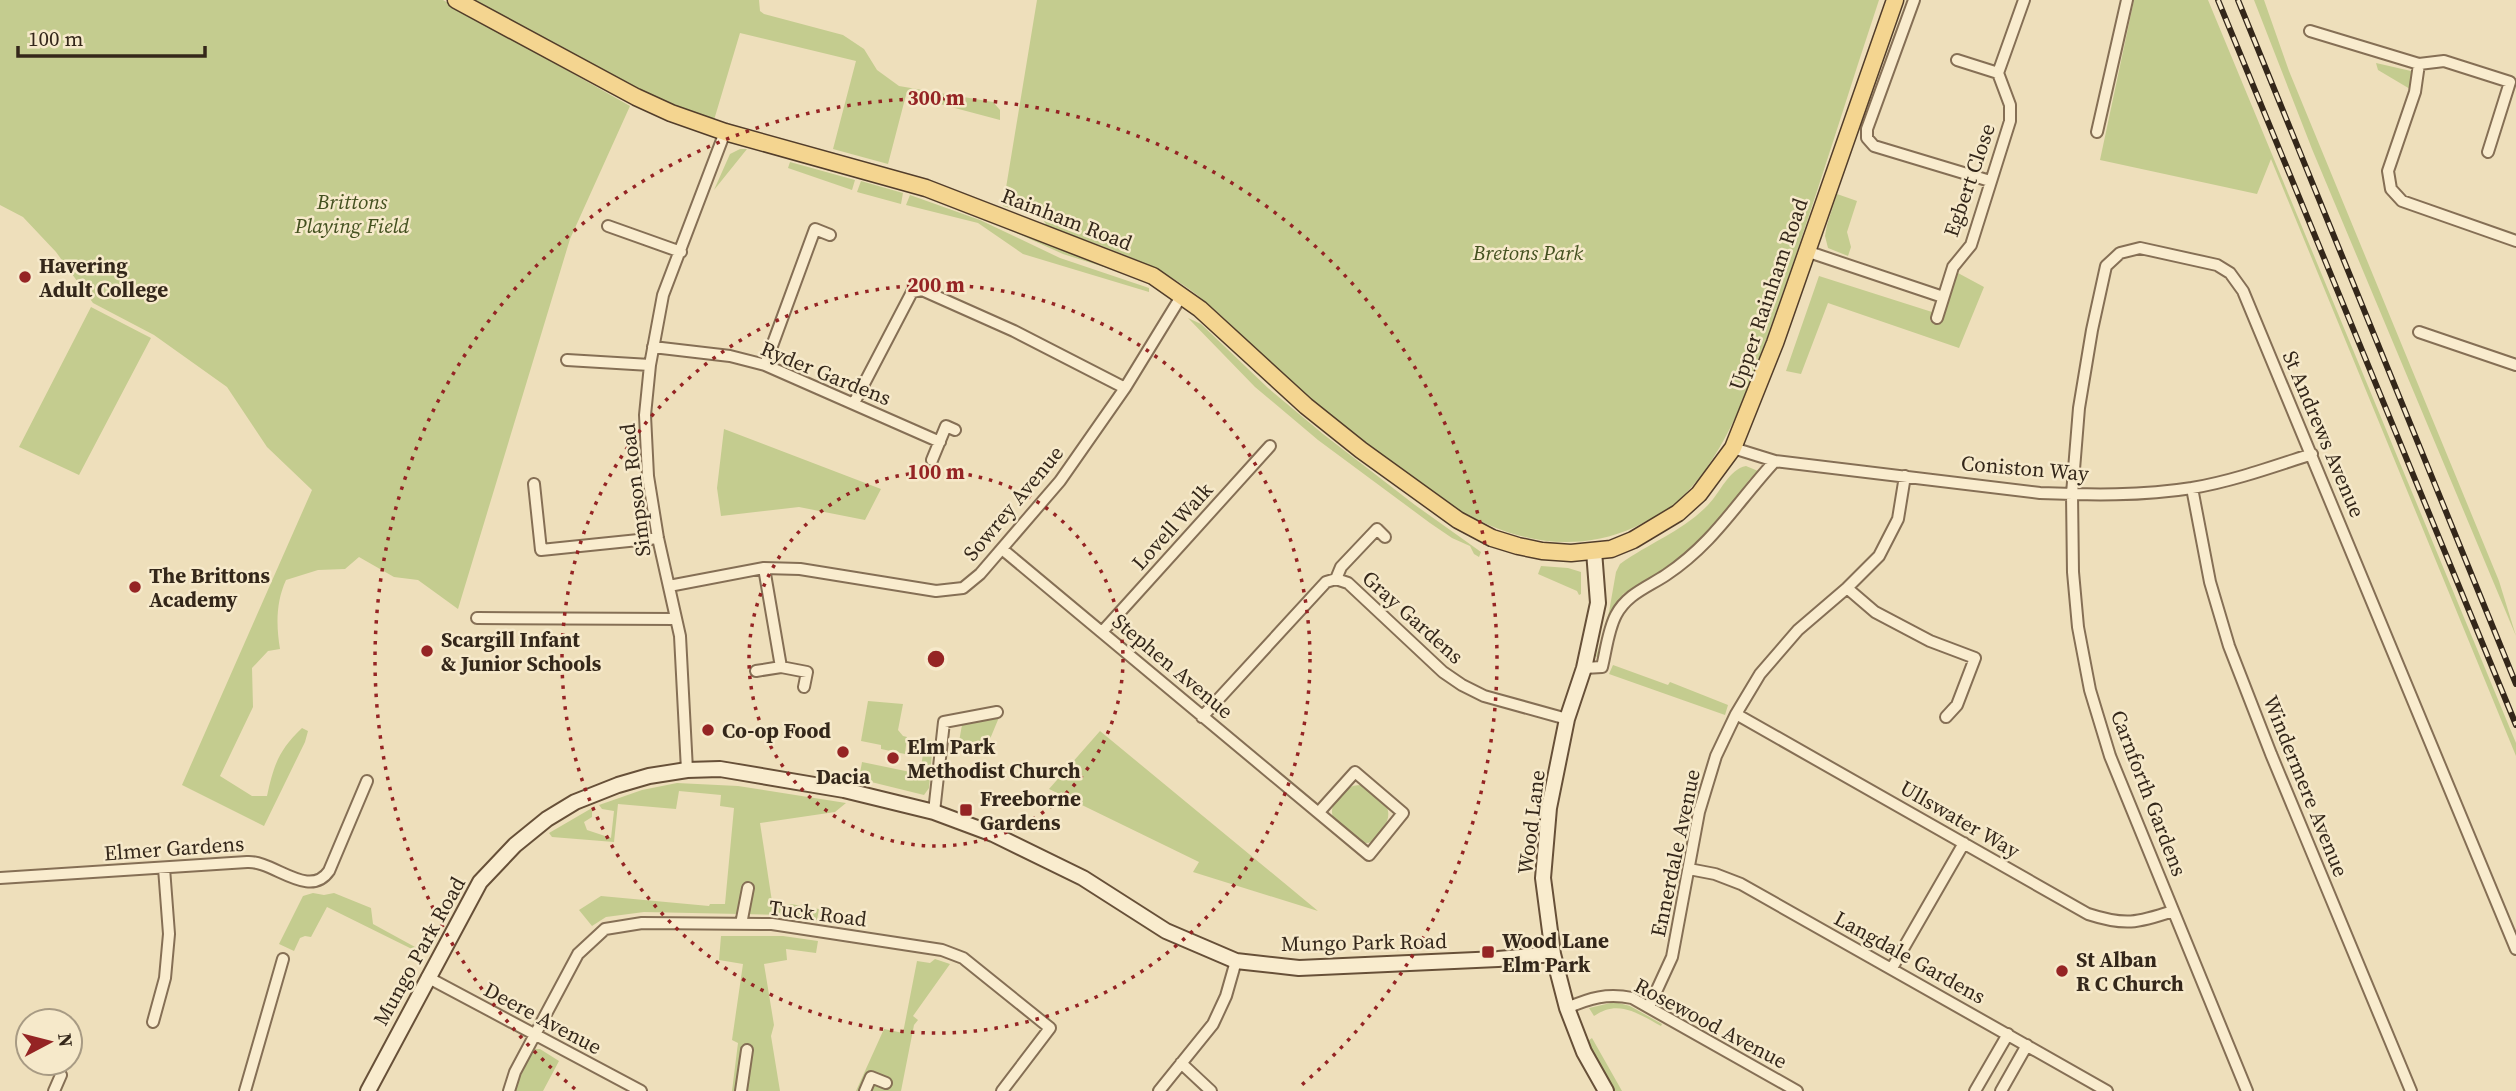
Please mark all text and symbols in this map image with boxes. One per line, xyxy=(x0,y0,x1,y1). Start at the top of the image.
scale bar xyxy=(18,14,205,58)
text: 100 m xyxy=(28,24,83,53)
text: 300 m xyxy=(907,83,965,112)
street label: Egbert Close xyxy=(1936,120,2002,240)
street label: Rainham Road xyxy=(997,181,1137,257)
park label: Brittons Playing Field xyxy=(294,187,409,240)
street label: Upper Rainham Road xyxy=(1722,194,1814,394)
park label: Bretons Park xyxy=(1472,238,1583,267)
place label: Havering Adult College xyxy=(39,251,168,304)
marker: Havering Adult College xyxy=(17,269,33,285)
text: 200 m xyxy=(907,270,965,299)
street label: Ryder Gardens xyxy=(757,334,895,412)
street label: St Andrews Avenue xyxy=(2276,346,2372,522)
street label: Simpson Road xyxy=(612,422,658,558)
street label: Sowrey Avenue xyxy=(956,439,1070,567)
street label: Coniston Way xyxy=(1960,448,2090,488)
text: 100 m xyxy=(907,457,965,486)
street label: Lovell Walk xyxy=(1125,476,1219,576)
place label: The Brittons Academy xyxy=(149,561,270,614)
street label: Gray Gardens xyxy=(1356,564,1470,670)
marker: The Brittons Academy xyxy=(127,579,143,595)
street label: Stephen Avenue xyxy=(1106,607,1240,725)
place label: Scargill Infant & Junior Schools xyxy=(441,625,602,678)
marker: Scargill Infant & Junior Schools xyxy=(419,643,435,659)
centre of rings xyxy=(924,647,948,671)
street label: Windermere Avenue xyxy=(2256,691,2356,881)
street label: Carnforth Gardens xyxy=(2104,706,2194,880)
place label: Co-op Food xyxy=(722,716,832,745)
marker: Co-op Food xyxy=(700,722,716,738)
place label: Elm Park Methodist Church xyxy=(907,732,1081,785)
marker: Dacia xyxy=(835,744,851,760)
marker: Elm Park Methodist Church xyxy=(885,750,901,766)
place label: Dacia xyxy=(816,762,871,791)
street label: Ennerdale Avenue xyxy=(1643,767,1707,939)
street label: Wood Lane xyxy=(1510,768,1552,876)
street label: Ullswater Way xyxy=(1895,773,2025,865)
place label: Freeborne Gardens xyxy=(980,784,1081,837)
marker: Freeborne Gardens xyxy=(958,802,974,818)
street label: Elmer Gardens xyxy=(103,829,245,867)
street label: Mungo Park Road xyxy=(366,871,472,1031)
street label: Tuck Road xyxy=(767,893,869,933)
street label: Langdale Gardens xyxy=(1829,903,1991,1011)
street label: Mungo Park Road xyxy=(1281,926,1447,958)
place label: Wood Lane Elm Park xyxy=(1502,926,1609,979)
marker: Wood Lane Elm Park xyxy=(1480,944,1496,960)
place label: St Alban R C Church xyxy=(2076,945,2184,998)
marker: St Alban R C Church xyxy=(2054,963,2070,979)
street label: Rosewood Avenue xyxy=(1630,971,1792,1075)
street label: Deere Avenue xyxy=(479,975,607,1061)
north arrow xyxy=(14,1007,84,1077)
text: N xyxy=(52,1031,80,1049)

